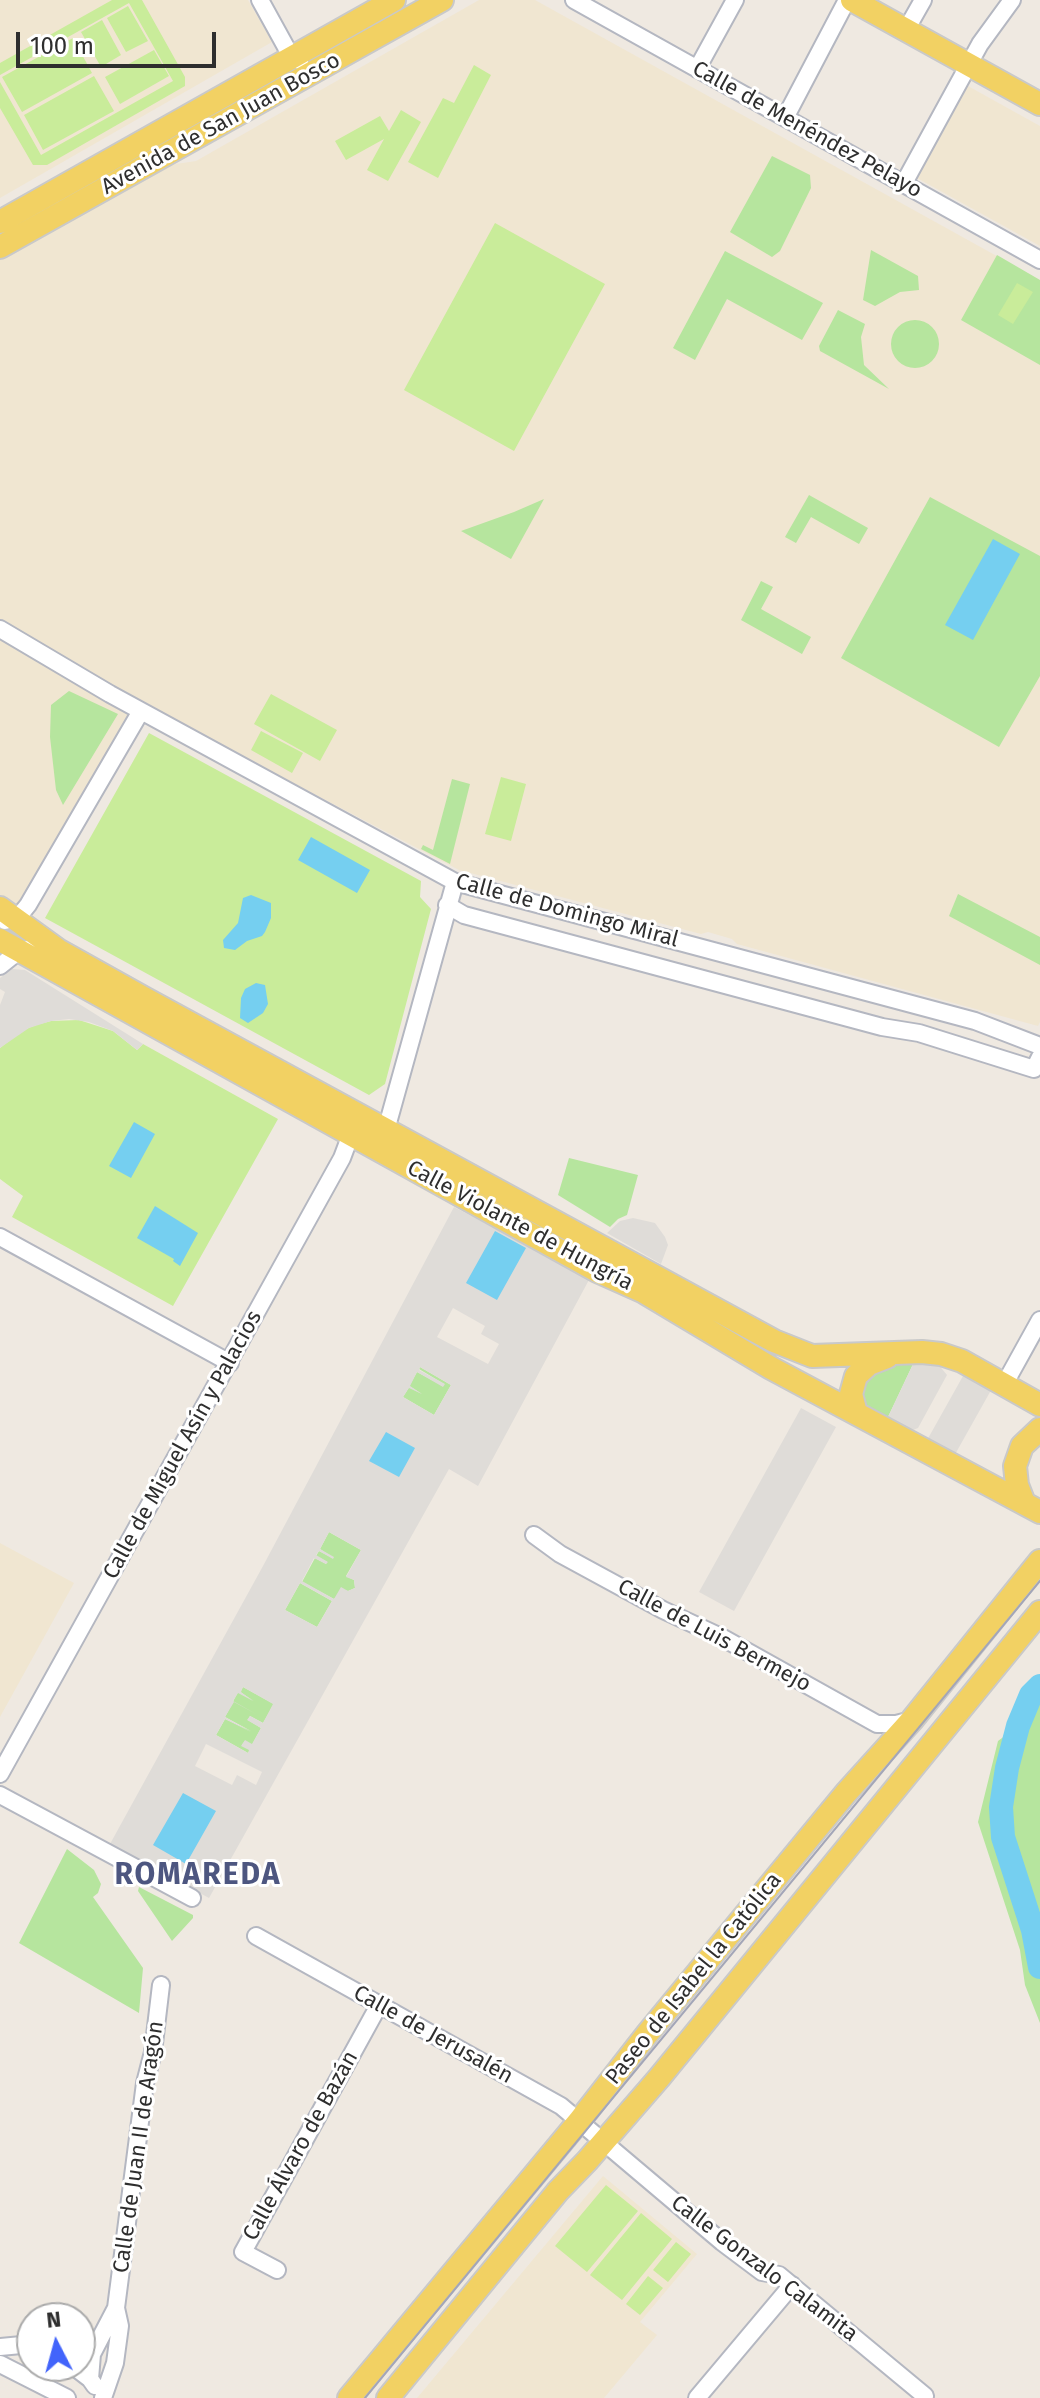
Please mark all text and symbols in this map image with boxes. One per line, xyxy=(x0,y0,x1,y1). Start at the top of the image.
scale bar xyxy=(20,16,220,66)
text: 100 m xyxy=(30,32,94,60)
street label: Avenida de San Juan Bosco xyxy=(97,47,345,201)
street label: Calle de Menéndez Pelayo xyxy=(688,56,926,204)
street label: Calle de Domingo Miral xyxy=(453,869,681,953)
street label: Calle Violante de Hungría xyxy=(403,1155,637,1297)
street label: Calle de Miguel Asín y Palacios xyxy=(98,1306,268,1584)
street label: Calle de Luis Bermejo xyxy=(613,1574,815,1698)
district label: ROMAREDA xyxy=(114,1858,282,1894)
street label: Paseo de Isabel la Católica xyxy=(600,1868,788,2090)
street label: Calle de Jerusalén xyxy=(349,1980,517,2090)
street label: Calle de Juan II de Aragón xyxy=(108,2019,170,2275)
street label: Calle Álvaro de Bazán xyxy=(238,2047,364,2245)
street label: Calle Gonzalo Calamita xyxy=(665,2190,863,2348)
north arrow xyxy=(16,2302,96,2382)
text: N xyxy=(45,2305,62,2334)

